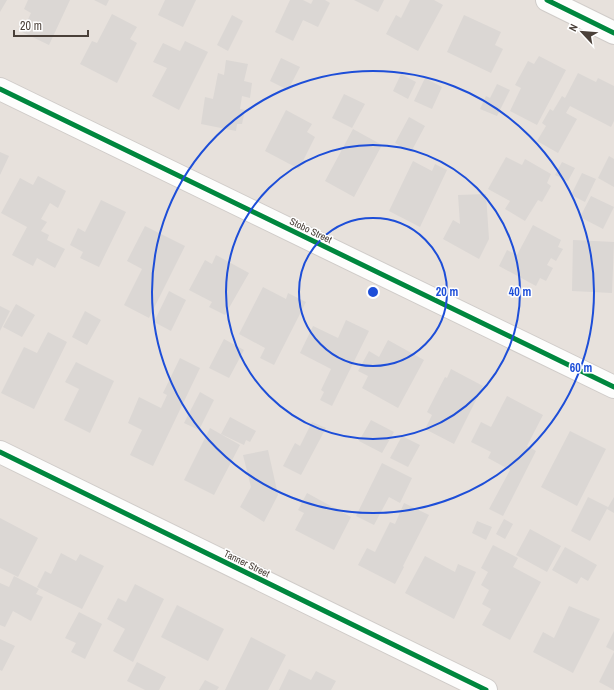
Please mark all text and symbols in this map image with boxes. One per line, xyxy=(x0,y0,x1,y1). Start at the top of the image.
scale bar xyxy=(14,12,88,38)
north arrow xyxy=(562,12,602,52)
text: 20 m xyxy=(20,18,42,34)
text: N xyxy=(565,22,581,34)
street label: Stobo Street xyxy=(287,215,335,247)
text: 20 m xyxy=(436,284,458,300)
text: 40 m xyxy=(509,284,531,300)
centre of rings xyxy=(366,285,380,299)
text: 60 m xyxy=(570,360,592,376)
street label: Tanner Street xyxy=(222,547,272,580)

